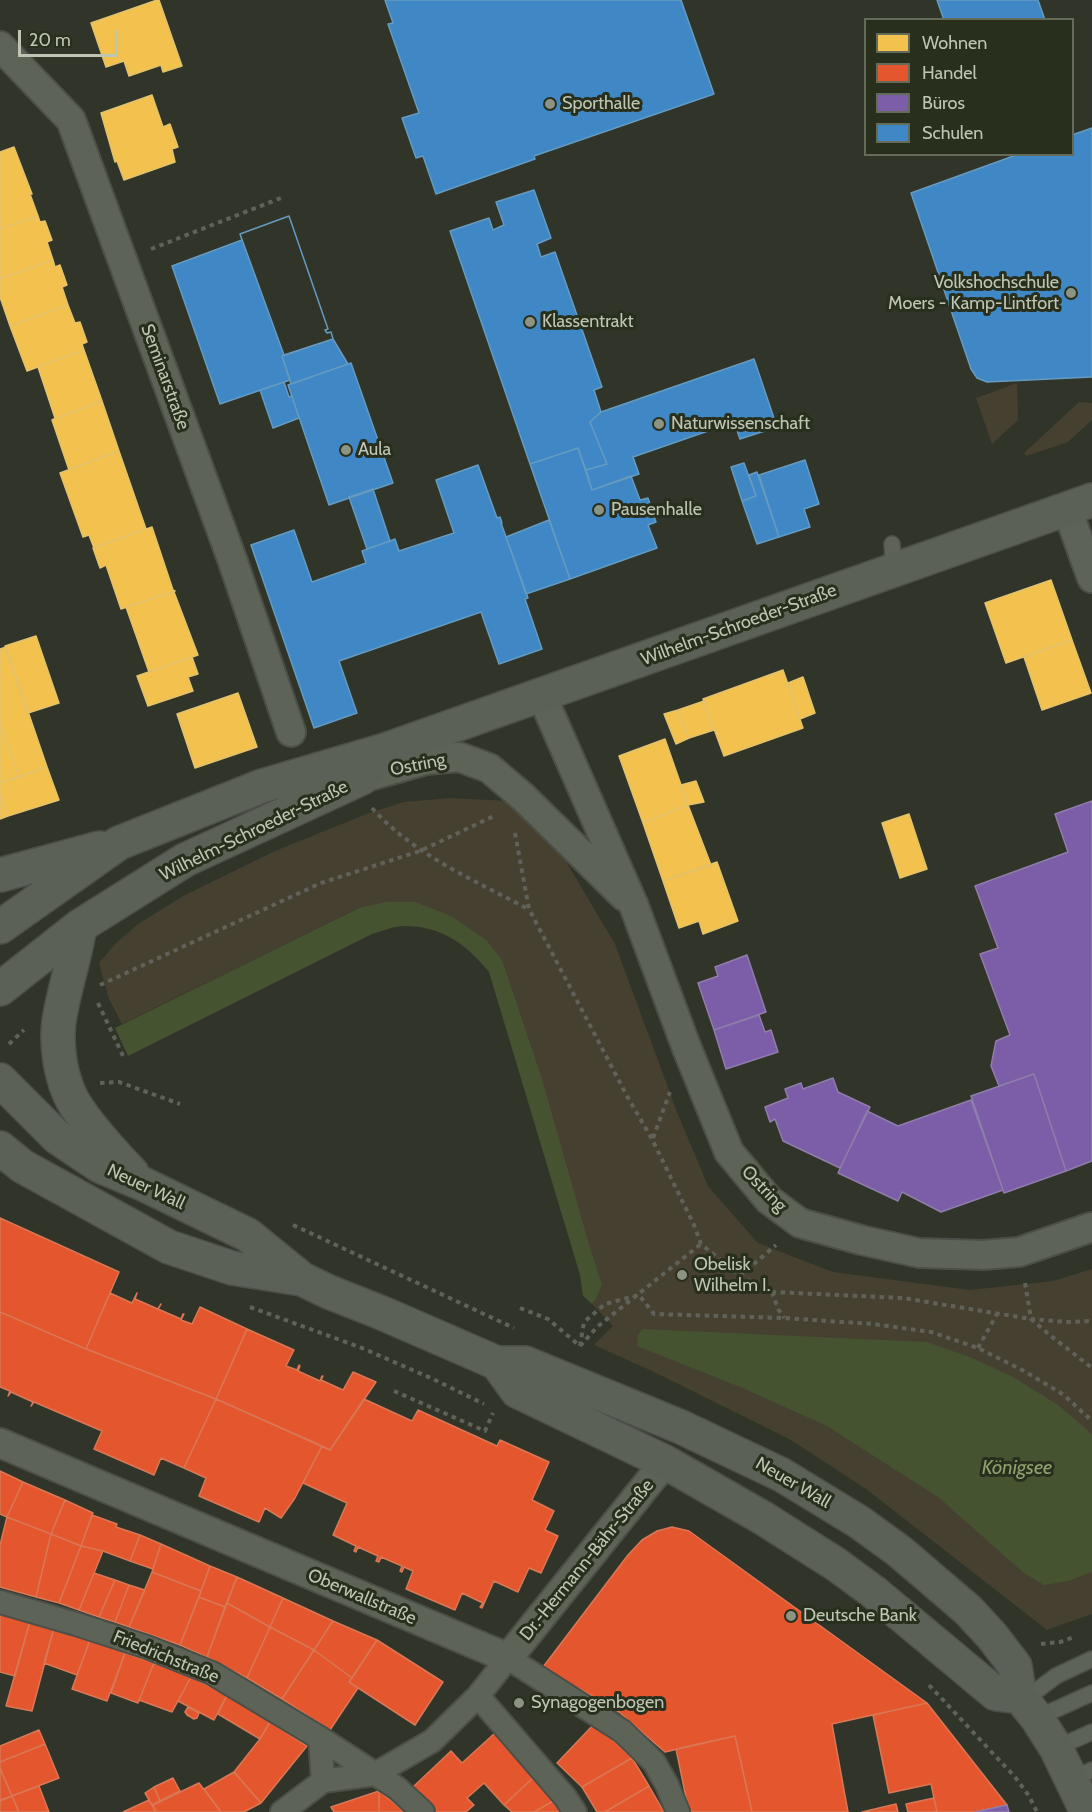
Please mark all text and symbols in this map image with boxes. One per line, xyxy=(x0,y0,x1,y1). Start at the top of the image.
scale bar xyxy=(21,18,122,56)
legend xyxy=(864,18,1074,156)
text: 20 m xyxy=(29,29,71,51)
text: Wohnen xyxy=(922,32,987,54)
text: Handel xyxy=(922,62,977,84)
text: Büros xyxy=(922,92,965,114)
place label: Sporthalle xyxy=(562,93,640,115)
marker: Sporthalle xyxy=(543,97,557,111)
text: Schulen xyxy=(922,122,983,144)
place label: Volkshochschule Moers - Kamp-Lintfort xyxy=(888,272,1059,314)
marker: Volkshochschule Moers - Kamp-Lintfort xyxy=(1064,286,1078,300)
place label: Klassentrakt xyxy=(542,311,634,333)
marker: Klassentrakt xyxy=(523,315,537,329)
street label: Seminarstraße xyxy=(136,321,194,433)
place label: Naturwissenschaft xyxy=(671,413,810,435)
marker: Naturwissenschaft xyxy=(652,417,666,431)
place label: Aula xyxy=(358,439,391,461)
marker: Aula xyxy=(339,443,353,457)
place label: Pausenhalle xyxy=(611,499,702,521)
marker: Pausenhalle xyxy=(592,503,606,517)
street label: Wilhelm-Schroeder-Straße xyxy=(638,580,840,670)
street label: Ostring xyxy=(389,749,447,781)
street label: Wilhelm-Schroeder-Straße xyxy=(157,776,351,886)
street label: Neuer Wall xyxy=(104,1160,188,1214)
street label: Ostring xyxy=(737,1161,791,1217)
place label: Obelisk Wilhelm I. xyxy=(694,1254,770,1296)
marker: Obelisk Wilhelm I. xyxy=(675,1268,689,1282)
street label: Neuer Wall xyxy=(751,1453,835,1513)
water label: Königsee xyxy=(982,1456,1052,1480)
street label: Dr.-Hermann-Bähr-Straße xyxy=(515,1475,659,1645)
street label: Oberwallstraße xyxy=(304,1564,420,1630)
place label: Deutsche Bank xyxy=(803,1605,917,1627)
marker: Deutsche Bank xyxy=(784,1609,798,1623)
street label: Friedrichstraße xyxy=(110,1626,222,1688)
place label: Synagogenbogen xyxy=(531,1692,664,1714)
marker: Synagogenbogen xyxy=(512,1696,526,1710)

